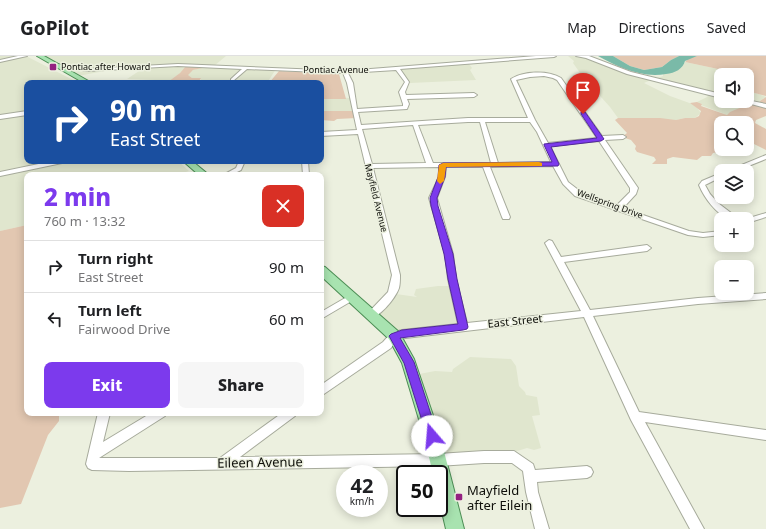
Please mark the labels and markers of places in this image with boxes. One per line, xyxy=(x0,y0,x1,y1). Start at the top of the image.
place label: Pontiac after Howard xyxy=(61,60,150,73)
marker: Pontiac after Howard xyxy=(48,62,58,72)
pin xyxy=(566,73,600,114)
place label: Mayfield after Eilein xyxy=(467,481,532,514)
marker: Mayfield after Eilein xyxy=(454,492,464,502)

